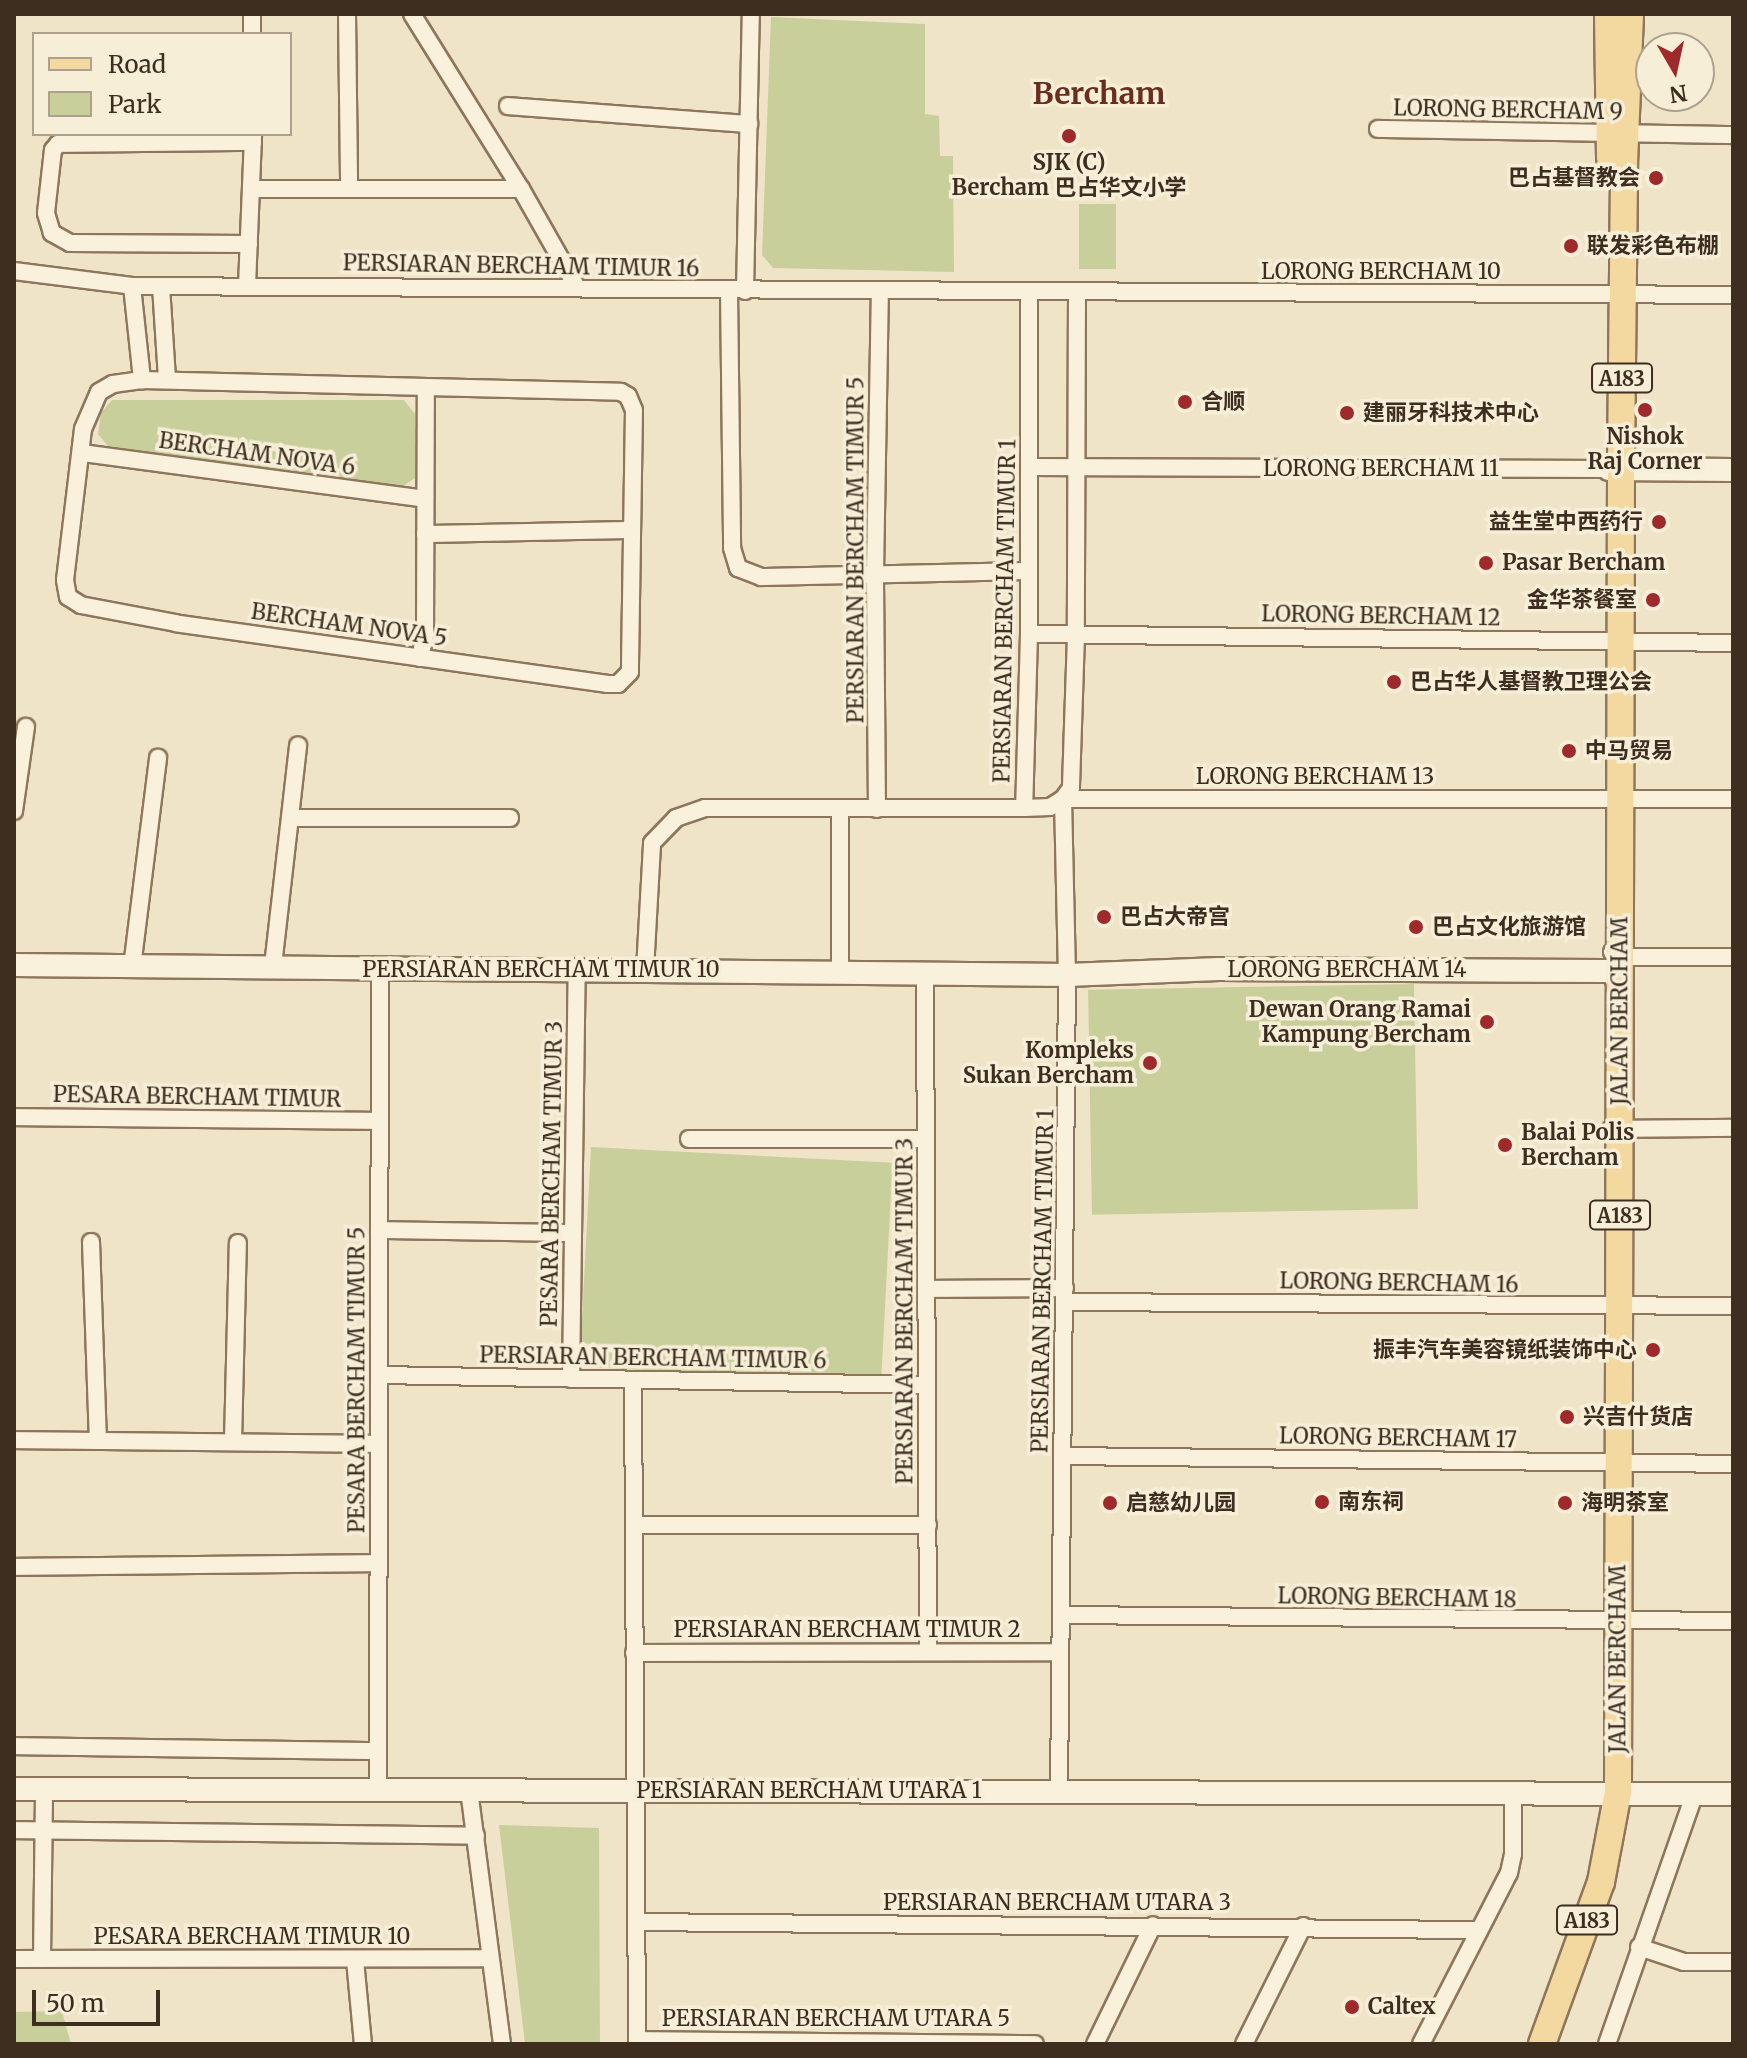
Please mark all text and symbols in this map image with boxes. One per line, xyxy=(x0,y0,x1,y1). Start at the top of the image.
legend xyxy=(32,32,292,136)
north arrow xyxy=(1635,32,1715,112)
text: Road xyxy=(108,49,166,80)
district label: Bercham xyxy=(1032,75,1166,111)
text: N xyxy=(1668,79,1689,109)
text: Park xyxy=(108,89,161,120)
street label: LORONG BERCHAM 9 xyxy=(1393,95,1623,125)
marker: SJK (C) Bercham 巴占华文小学 xyxy=(1060,127,1078,145)
place label: SJK (C) Bercham 巴占华文小学 xyxy=(952,149,1186,200)
place label: 巴占基督教会 xyxy=(1508,165,1640,191)
marker: 巴占基督教会 xyxy=(1647,169,1665,187)
place label: 联发彩色布棚 xyxy=(1587,233,1719,259)
marker: 联发彩色布棚 xyxy=(1562,237,1580,255)
street label: PERSIARAN BERCHAM TIMUR 16 xyxy=(343,250,699,282)
street label: LORONG BERCHAM 10 xyxy=(1261,259,1501,285)
road number: A183 xyxy=(1590,362,1654,394)
street label: PERSIARAN BERCHAM TIMUR 5 xyxy=(843,377,869,723)
place label: 合顺 xyxy=(1201,389,1245,415)
marker: 合顺 xyxy=(1176,393,1194,411)
place label: 建丽牙科技术中心 xyxy=(1363,400,1539,426)
marker: Nishok Raj Corner xyxy=(1636,401,1654,419)
marker: 建丽牙科技术中心 xyxy=(1338,404,1356,422)
place label: Nishok Raj Corner xyxy=(1588,423,1702,474)
street label: BERCHAM NOVA 6 xyxy=(157,427,357,481)
street label: PERSIARAN BERCHAM TIMUR 1 xyxy=(989,439,1021,783)
street label: LORONG BERCHAM 11 xyxy=(1263,456,1499,482)
place label: 益生堂中西药行 xyxy=(1489,509,1643,535)
marker: 益生堂中西药行 xyxy=(1650,513,1668,531)
place label: Pasar Bercham xyxy=(1502,550,1665,576)
marker: Pasar Bercham xyxy=(1477,554,1495,572)
place label: 金华茶餐室 xyxy=(1527,587,1637,613)
marker: 金华茶餐室 xyxy=(1644,591,1662,609)
street label: BERCHAM NOVA 5 xyxy=(249,598,449,652)
street label: LORONG BERCHAM 12 xyxy=(1261,601,1501,631)
place label: 巴占华人基督教卫理公会 xyxy=(1410,669,1652,695)
marker: 巴占华人基督教卫理公会 xyxy=(1385,673,1403,691)
place label: 中马贸易 xyxy=(1585,738,1673,764)
marker: 中马贸易 xyxy=(1560,742,1578,760)
street label: LORONG BERCHAM 13 xyxy=(1196,764,1434,790)
place label: 巴占大帝宫 xyxy=(1120,904,1230,930)
marker: 巴占大帝宫 xyxy=(1095,908,1113,926)
place label: 巴占文化旅游馆 xyxy=(1432,914,1586,940)
street label: JALAN BERCHAM xyxy=(1607,917,1633,1105)
marker: 巴占文化旅游馆 xyxy=(1407,918,1425,936)
street label: PERSIARAN BERCHAM TIMUR 10 xyxy=(362,957,720,983)
street label: LORONG BERCHAM 14 xyxy=(1228,957,1466,983)
place label: Dewan Orang Ramai Kampung Bercham xyxy=(1249,996,1471,1048)
marker: Dewan Orang Ramai Kampung Bercham xyxy=(1478,1013,1496,1031)
street label: PESARA BERCHAM TIMUR 3 xyxy=(536,1021,568,1327)
place label: Kompleks Sukan Bercham xyxy=(963,1037,1134,1088)
marker: Kompleks Sukan Bercham xyxy=(1141,1054,1159,1072)
street label: PESARA BERCHAM TIMUR xyxy=(53,1081,341,1113)
street label: PERSIARAN BERCHAM TIMUR 1 xyxy=(1027,1109,1059,1453)
place label: Balai Polis Bercham xyxy=(1521,1119,1634,1170)
marker: Balai Polis Bercham xyxy=(1496,1136,1514,1154)
street label: PERSIARAN BERCHAM TIMUR 3 xyxy=(892,1138,918,1484)
road number: A183 xyxy=(1588,1199,1652,1231)
street label: PESARA BERCHAM TIMUR 5 xyxy=(344,1227,370,1533)
street label: LORONG BERCHAM 16 xyxy=(1279,1268,1519,1298)
place label: 振丰汽车美容镜纸装饰中心 xyxy=(1373,1337,1637,1363)
marker: 振丰汽车美容镜纸装饰中心 xyxy=(1644,1341,1662,1359)
street label: PERSIARAN BERCHAM TIMUR 6 xyxy=(479,1342,827,1374)
place label: 兴吉什货店 xyxy=(1583,1404,1693,1430)
marker: 兴吉什货店 xyxy=(1558,1408,1576,1426)
street label: LORONG BERCHAM 17 xyxy=(1279,1423,1517,1453)
place label: 南东祠 xyxy=(1338,1489,1404,1515)
place label: 启慈幼儿园 xyxy=(1126,1490,1236,1516)
place label: 海明茶室 xyxy=(1581,1490,1669,1516)
marker: 南东祠 xyxy=(1313,1493,1331,1511)
marker: 启慈幼儿园 xyxy=(1101,1494,1119,1512)
marker: 海明茶室 xyxy=(1556,1494,1574,1512)
street label: JALAN BERCHAM xyxy=(1605,1565,1631,1753)
street label: LORONG BERCHAM 18 xyxy=(1277,1583,1517,1613)
street label: PERSIARAN BERCHAM TIMUR 2 xyxy=(673,1617,1021,1643)
street label: PERSIARAN BERCHAM UTARA 1 xyxy=(636,1778,982,1804)
street label: PERSIARAN BERCHAM UTARA 3 xyxy=(883,1890,1231,1916)
road number: A183 xyxy=(1555,1904,1619,1936)
street label: PESARA BERCHAM TIMUR 10 xyxy=(94,1924,410,1950)
scale bar xyxy=(36,1974,164,2024)
text: 50 m xyxy=(46,1988,105,2019)
place label: Caltex xyxy=(1368,1994,1436,2020)
marker: Caltex xyxy=(1343,1998,1361,2016)
street label: PERSIARAN BERCHAM UTARA 5 xyxy=(662,2006,1010,2032)

